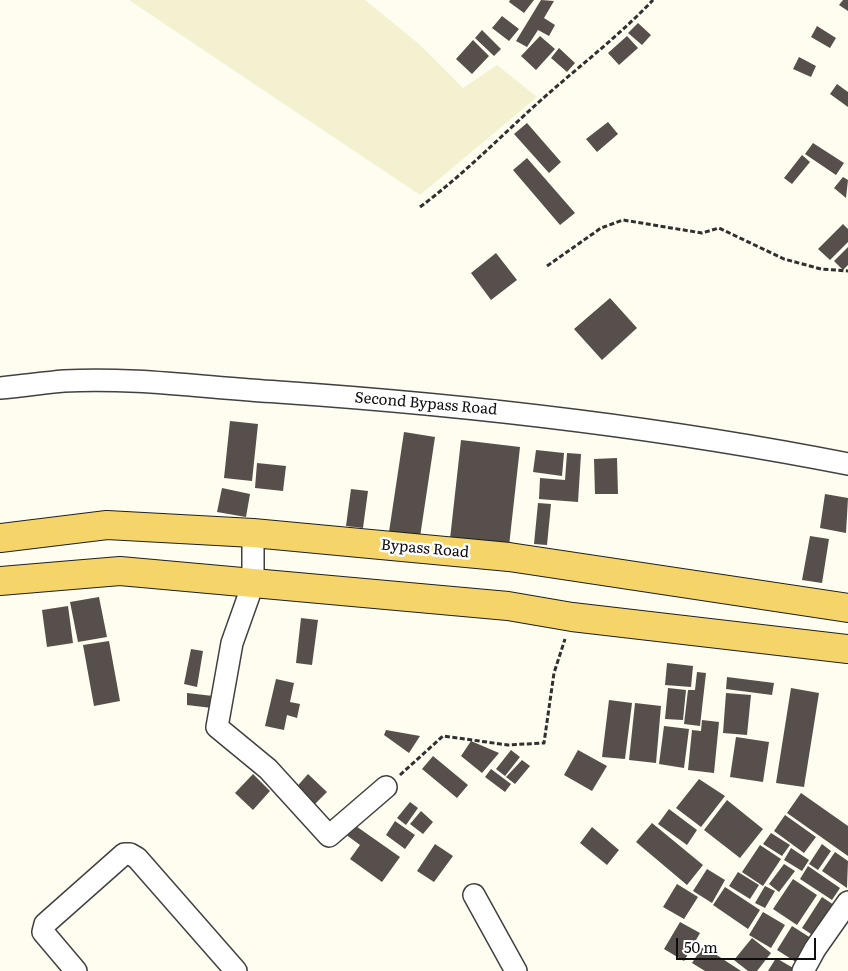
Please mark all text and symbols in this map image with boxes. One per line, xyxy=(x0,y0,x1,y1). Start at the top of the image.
street label: Second Bypass Road xyxy=(354,389,498,419)
street label: Bypass Road xyxy=(380,536,470,562)
scale bar xyxy=(678,928,818,960)
text: 50 m xyxy=(684,935,718,958)

